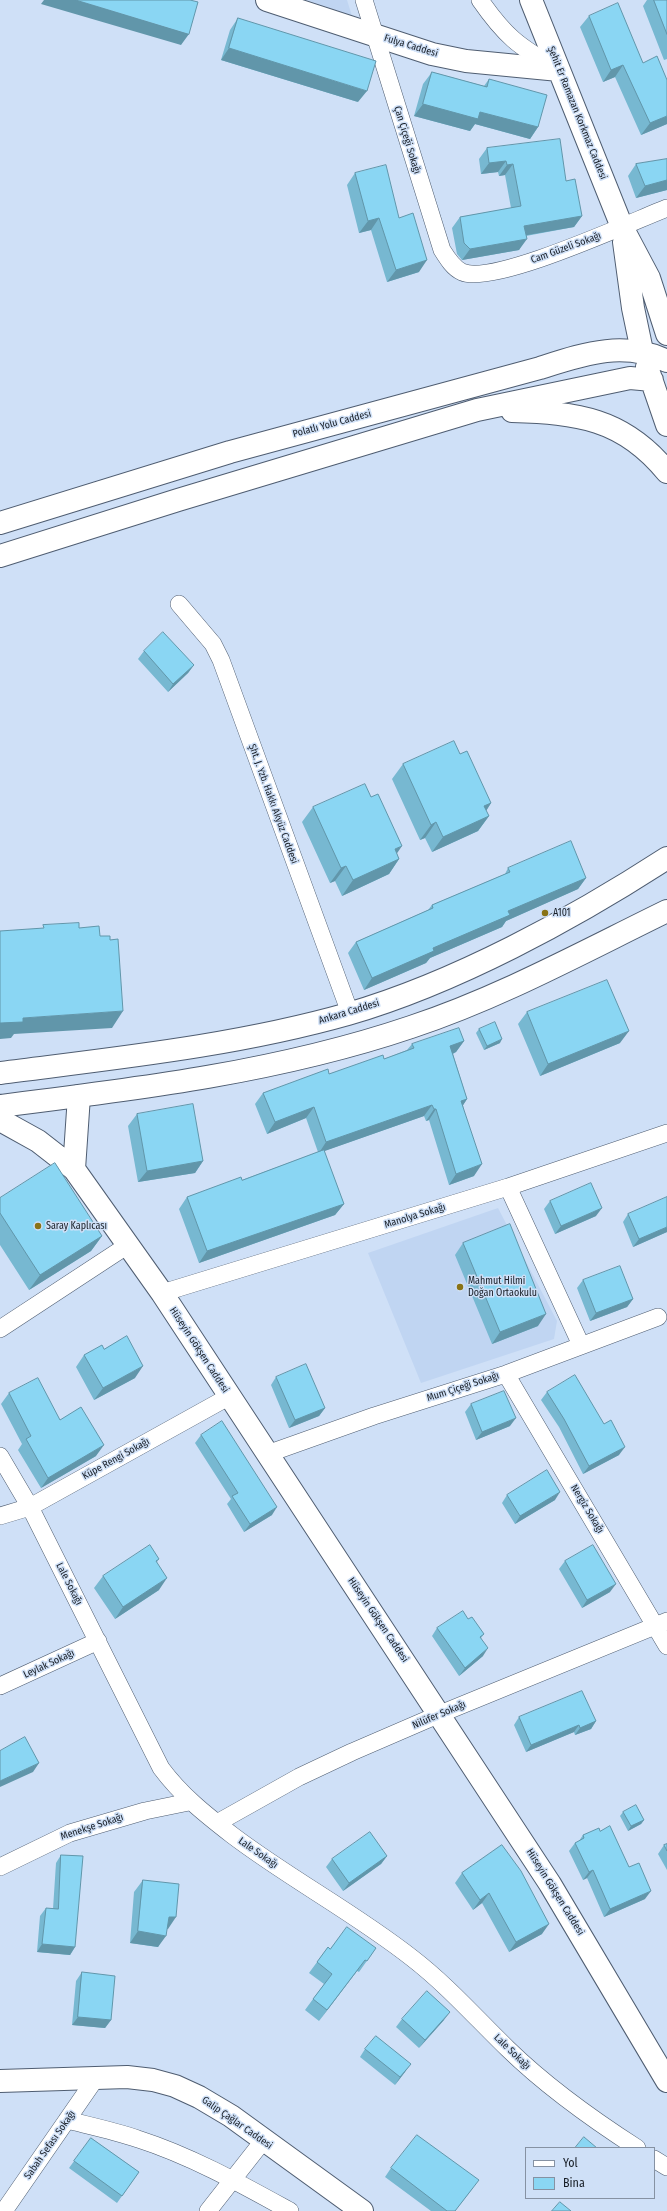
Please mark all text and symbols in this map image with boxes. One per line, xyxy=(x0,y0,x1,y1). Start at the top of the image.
street label: Fulya Caddesi xyxy=(383,32,439,60)
street label: Şehit Er Ramazan Korkmaz Caddesi xyxy=(545,45,609,181)
street label: Çan Çiçeği Sokağı xyxy=(391,105,423,175)
street label: Cam Güzeli Sokağı xyxy=(529,230,603,266)
street label: Polatlı Yolu Caddesi xyxy=(292,408,372,440)
street label: Şht. J. Yzb. Hakkı Akyüz Caddesi xyxy=(246,742,300,866)
place label: A101 xyxy=(553,907,571,919)
marker: A101 xyxy=(540,908,550,918)
street label: Ankara Caddesi xyxy=(317,997,381,1027)
street label: Manolya Sokağı xyxy=(383,1201,447,1231)
place label: Saray Kaplıcası xyxy=(46,1220,107,1232)
marker: Saray Kaplıcası xyxy=(33,1221,43,1231)
place label: Mahmut Hilmi Doğan Ortaokulu xyxy=(468,1275,537,1298)
marker: Mahmut Hilmi Doğan Ortaokulu xyxy=(455,1282,465,1292)
street label: Hüseyin Gökşen Caddesi xyxy=(167,1305,231,1395)
street label: Mum Çiçeği Sokağı xyxy=(425,1370,501,1404)
street label: Küpe Rengi Sokağı xyxy=(80,1436,152,1482)
street label: Nergiz Sokağı xyxy=(568,1482,606,1536)
street label: Lale Sokağı xyxy=(53,1561,85,1607)
street label: Hüseyin Gökşen Caddesi xyxy=(345,1575,411,1665)
street label: Leylak Sokağı xyxy=(22,1647,76,1681)
street label: Nilüfer Sokağı xyxy=(410,1698,468,1732)
street label: Menekşe Sokağı xyxy=(59,1811,125,1843)
street label: Lale Sokağı xyxy=(236,1835,280,1871)
street label: Hüseyin Gökşen Caddesi xyxy=(523,1846,587,1938)
street label: Lale Sokağı xyxy=(491,2032,533,2072)
street label: Galip Çağlar Caddesi xyxy=(199,2094,275,2152)
street label: Sabah Sefası Sokağı xyxy=(22,2108,78,2182)
legend xyxy=(525,2147,655,2199)
text: Yol xyxy=(563,2156,578,2170)
text: Bina xyxy=(563,2176,585,2190)

